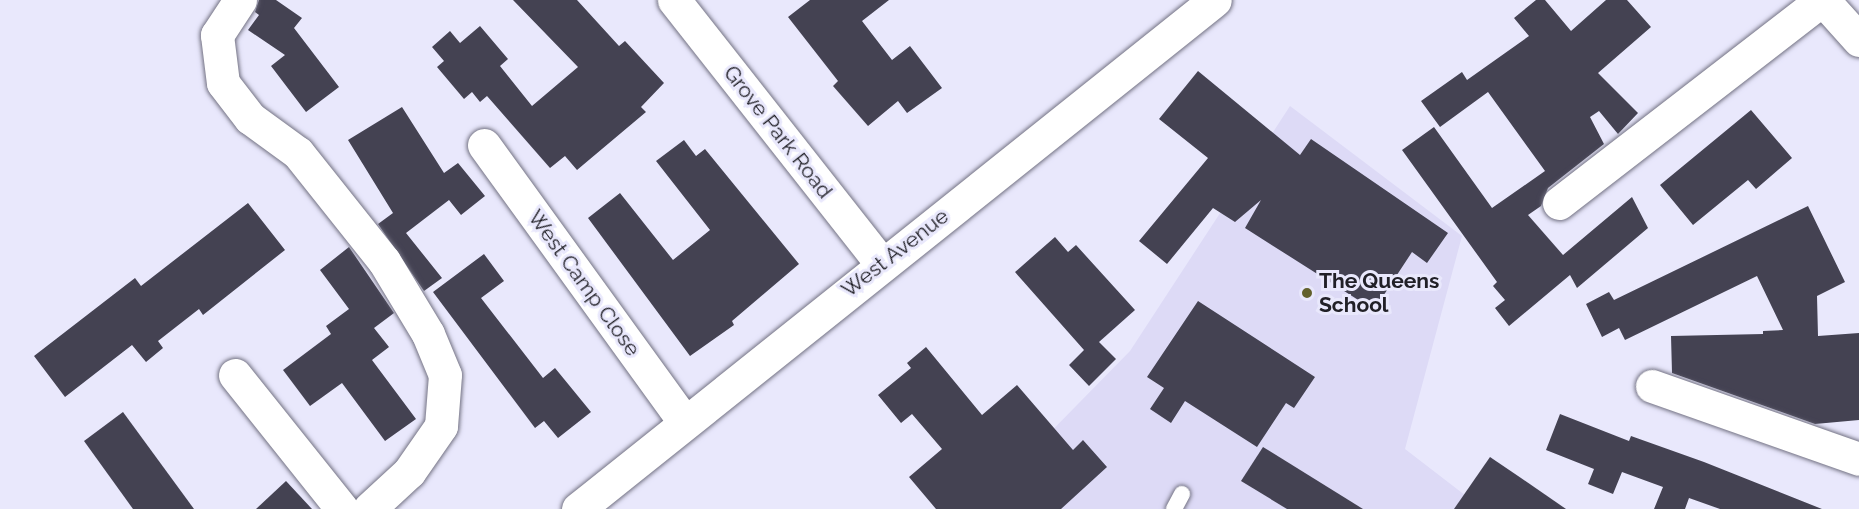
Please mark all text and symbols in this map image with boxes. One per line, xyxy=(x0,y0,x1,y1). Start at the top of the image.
street label: Grove Park Road xyxy=(718,61,838,203)
street label: West Avenue xyxy=(836,203,954,303)
street label: West Camp Close xyxy=(523,205,645,361)
place label: The Queens School xyxy=(1319,268,1439,318)
marker: The Queens School xyxy=(1300,286,1314,300)

